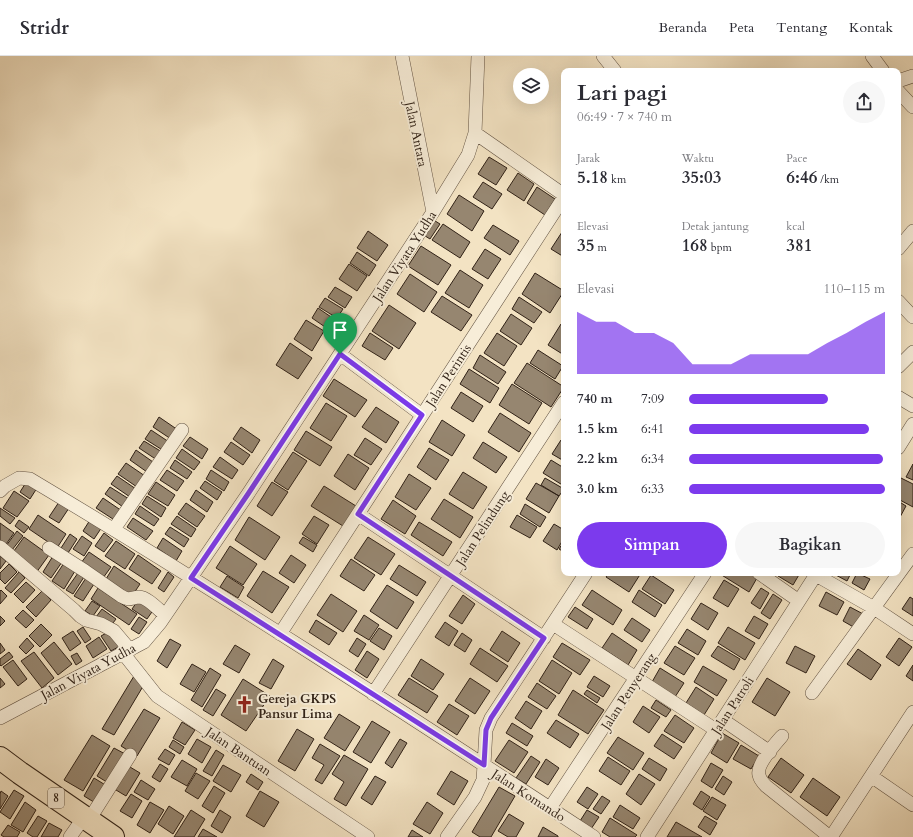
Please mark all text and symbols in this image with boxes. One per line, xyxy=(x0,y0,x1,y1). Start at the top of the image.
text: Stridr xyxy=(20,15,69,41)
text: Beranda xyxy=(659,18,707,37)
text: Peta xyxy=(729,18,754,37)
text: Tentang xyxy=(776,18,827,37)
text: Kontak xyxy=(849,18,893,37)
map controls xyxy=(513,68,549,104)
button: layers xyxy=(513,68,549,104)
text: Lari pagi xyxy=(577,78,667,108)
button: share xyxy=(843,81,885,123)
street label: Jalan Antara xyxy=(400,98,432,169)
text: 06:49 · 7 × 740 m xyxy=(577,108,672,126)
text: Jarak xyxy=(577,151,600,166)
text: Waktu xyxy=(682,151,714,166)
text: Pace xyxy=(786,151,808,166)
text: 5.18 xyxy=(577,166,608,189)
text: 35:03 xyxy=(682,166,721,189)
text: 6:46 xyxy=(786,166,817,189)
text: km xyxy=(608,172,626,187)
text: /km xyxy=(817,172,839,187)
street label: Jalan Viyata Yudha xyxy=(368,207,441,307)
text: Elevasi xyxy=(577,219,609,234)
text: Detak jantung xyxy=(682,219,749,234)
text: kcal xyxy=(786,219,805,234)
text: 35 xyxy=(577,234,594,257)
text: 168 xyxy=(682,234,708,257)
text: 381 xyxy=(786,234,812,257)
text: m xyxy=(594,240,607,255)
text: bpm xyxy=(708,240,732,255)
text: Elevasi xyxy=(577,280,614,298)
text: 110–115 m xyxy=(823,280,885,298)
pin xyxy=(323,313,357,354)
icon: arrive xyxy=(329,319,351,341)
street label: Jalan Perintis xyxy=(421,341,476,412)
text: 740 m xyxy=(577,390,612,408)
text: 7:09 xyxy=(641,390,664,408)
text: 1.5 km xyxy=(577,420,618,438)
text: 6:41 xyxy=(641,420,664,438)
text: 2.2 km xyxy=(577,450,618,468)
text: 6:34 xyxy=(641,450,664,468)
text: 3.0 km xyxy=(577,480,618,498)
text: 6:33 xyxy=(641,480,664,498)
street label: Jalan Pelindung xyxy=(451,487,514,571)
button: Simpan xyxy=(577,522,727,568)
button: Bagikan xyxy=(735,522,885,568)
street label: Jalan Viyata Yudha xyxy=(36,639,139,705)
street label: Jalan Penyerang xyxy=(596,649,661,735)
street label: Jalan Patroli xyxy=(706,673,759,740)
place label: Gereja GKPS Pansur Lima xyxy=(258,690,336,723)
church icon: Gereja GKPS Pansur Lima xyxy=(235,695,255,715)
street label: Jalan Bantuan xyxy=(200,722,275,781)
street label: Jalan Komando xyxy=(486,764,569,826)
road number: 8 xyxy=(48,788,64,808)

